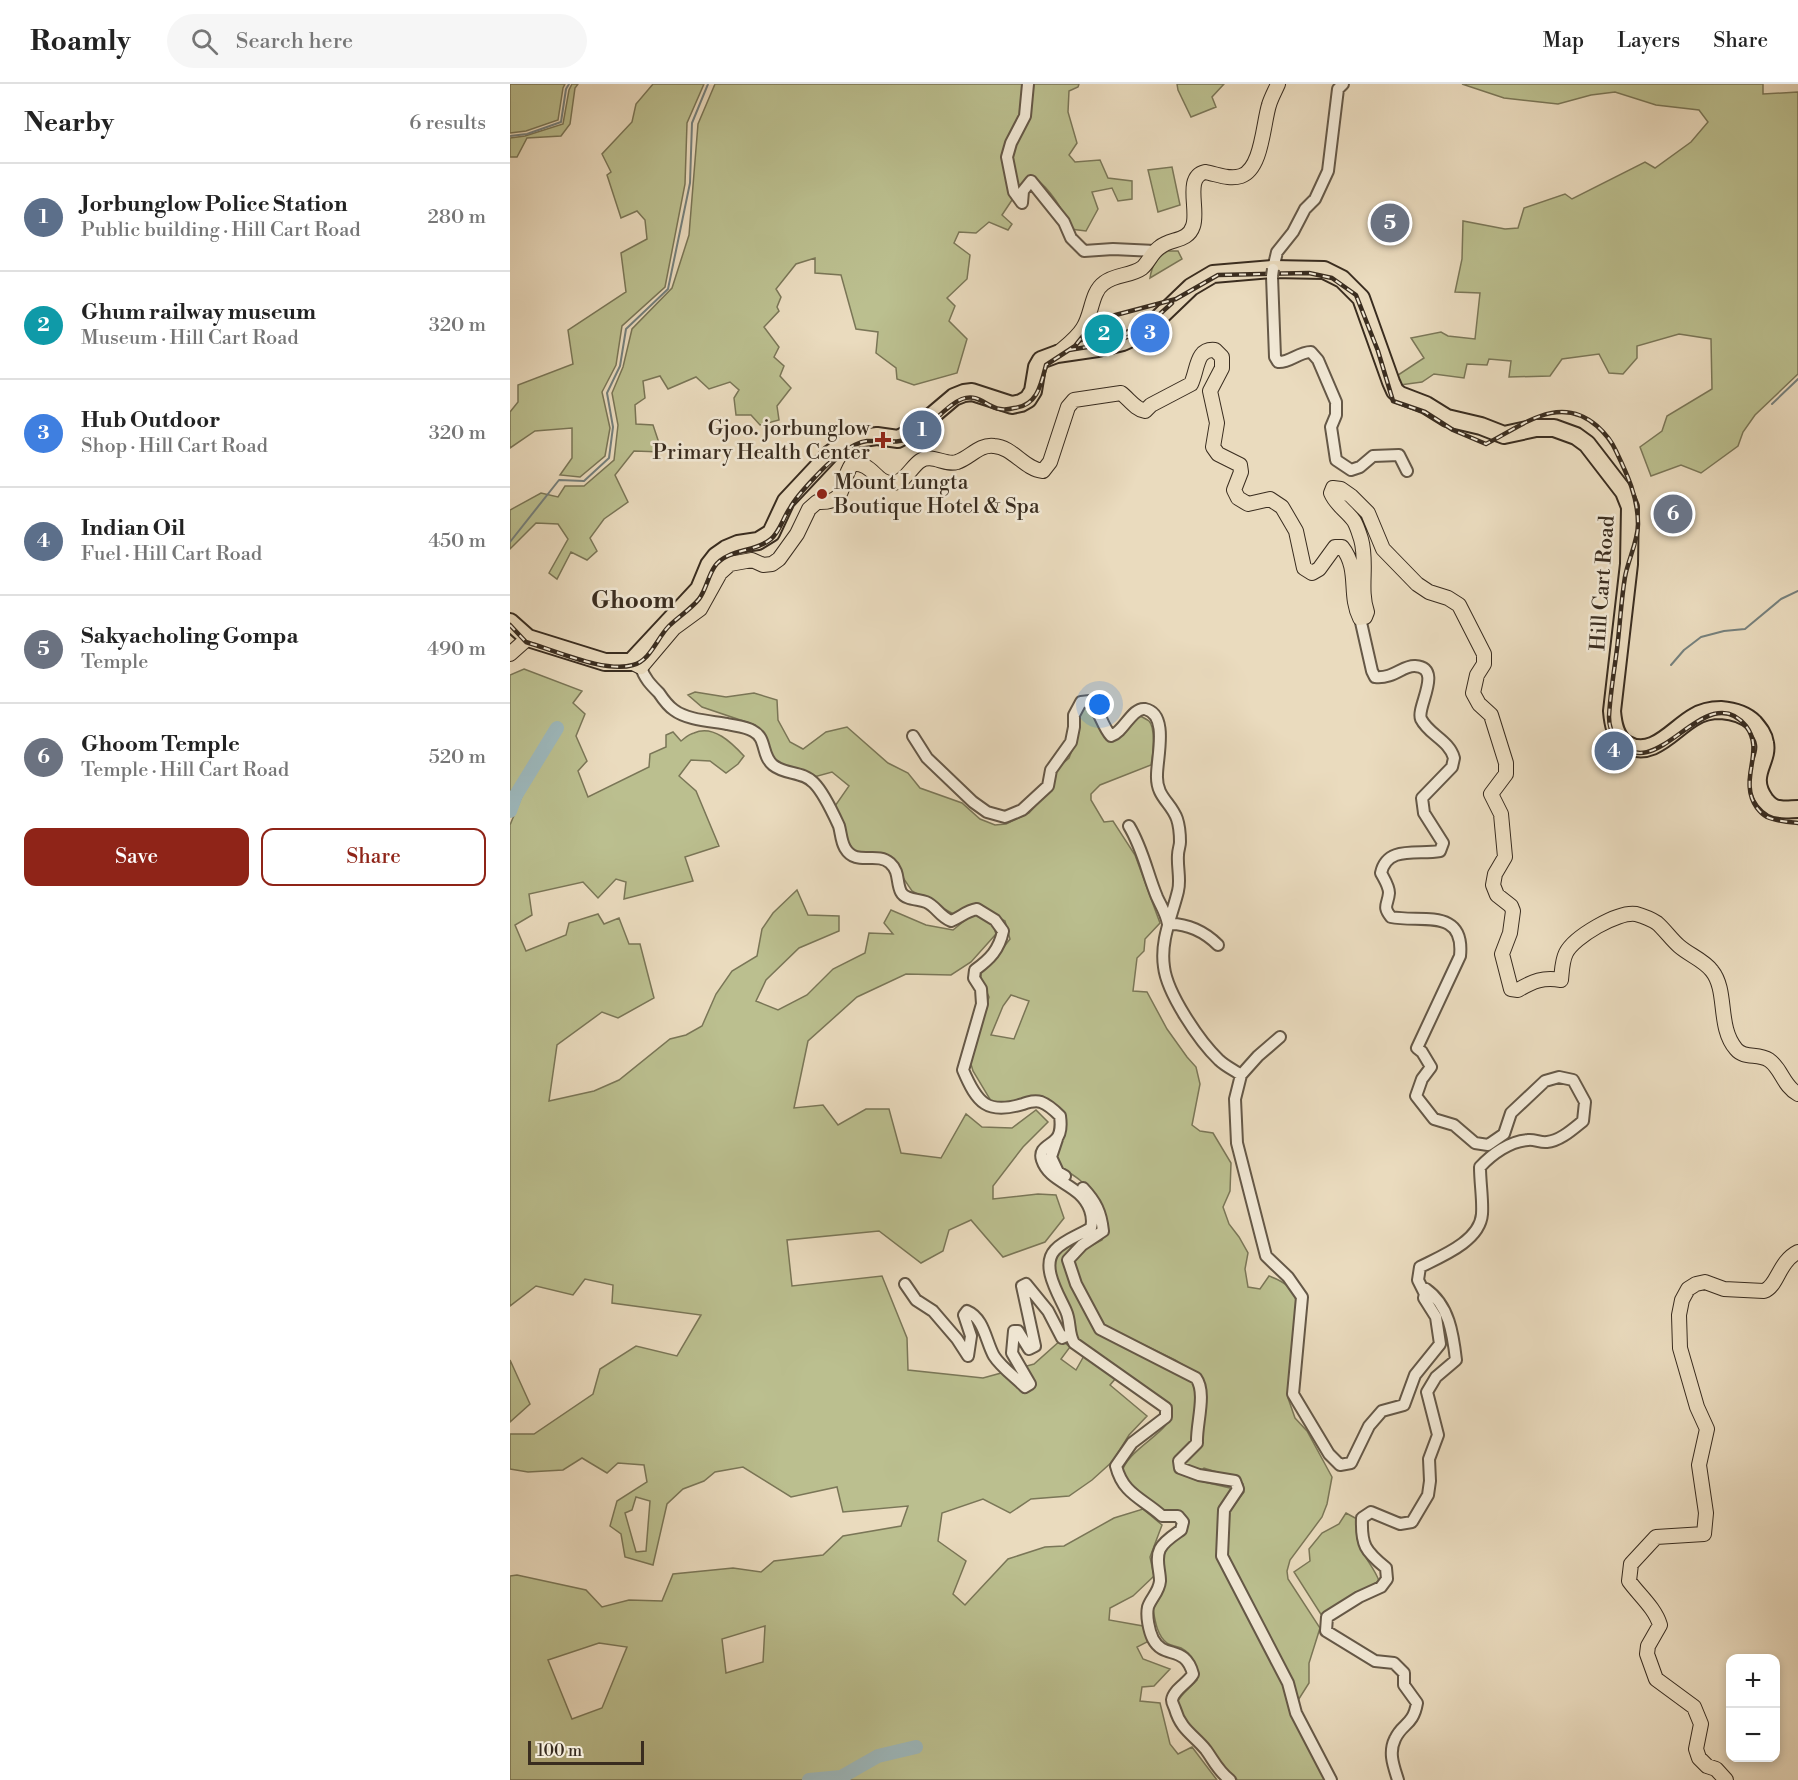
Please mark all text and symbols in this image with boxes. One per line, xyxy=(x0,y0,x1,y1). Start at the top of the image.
search box xyxy=(167,14,587,68)
text: Roamly xyxy=(30,24,131,59)
icon: search xyxy=(188,25,221,58)
text: Search here xyxy=(236,28,353,55)
text: Map xyxy=(1543,28,1584,54)
text: Layers xyxy=(1617,28,1680,54)
text: Share xyxy=(1713,28,1768,54)
text: Nearby xyxy=(24,107,114,139)
text: 6 results xyxy=(409,111,486,136)
text: Jorbunglow Police Station xyxy=(81,191,347,218)
pin: 5 xyxy=(1370,200,1410,246)
text: 1 xyxy=(39,205,48,230)
text: 280 m xyxy=(427,205,486,230)
text: Public building · Hill Cart Road xyxy=(81,218,361,243)
text: Ghum railway museum xyxy=(81,299,316,326)
pin: 3 xyxy=(1130,310,1170,356)
pin: 2 xyxy=(1084,312,1124,356)
text: 2 xyxy=(37,313,50,338)
text: 320 m xyxy=(429,313,486,338)
text: Museum · Hill Cart Road xyxy=(81,326,299,351)
text: Hub Outdoor xyxy=(81,407,220,434)
pin: 1 xyxy=(902,408,942,452)
place label: Gjoo. jorbunglow Primary Health Center xyxy=(653,416,871,466)
text: 3 xyxy=(37,421,50,446)
text: 320 m xyxy=(429,421,486,446)
marker: Gjoo. jorbunglow Primary Health Center xyxy=(874,431,892,449)
text: Shop · Hill Cart Road xyxy=(81,434,268,459)
place label: Mount Lungta Boutique Hotel & Spa xyxy=(833,470,1040,520)
marker: Mount Lungta Boutique Hotel & Spa xyxy=(815,487,829,501)
pin: 6 xyxy=(1654,492,1692,536)
street label: Hill Cart Road xyxy=(1585,514,1621,652)
text: Indian Oil xyxy=(81,515,185,542)
text: 4 xyxy=(37,529,50,554)
text: 450 m xyxy=(428,529,486,554)
text: Fuel · Hill Cart Road xyxy=(81,542,262,567)
district label: Ghoom xyxy=(591,586,675,616)
text: Sakyacholing Gompa xyxy=(81,623,298,650)
text: 5 xyxy=(37,637,50,662)
text: 490 m xyxy=(427,637,486,662)
text: Temple xyxy=(81,650,148,675)
your location xyxy=(1085,690,1114,719)
pin: 4 xyxy=(1594,728,1634,774)
text: Ghoom Temple xyxy=(81,731,240,758)
text: 6 xyxy=(37,745,50,770)
text: 520 m xyxy=(429,745,486,770)
text: Temple · Hill Cart Road xyxy=(81,758,289,783)
button: Save xyxy=(24,828,249,886)
button: Share xyxy=(261,828,486,886)
map controls xyxy=(1726,1654,1780,1762)
button: + xyxy=(1726,1654,1780,1708)
button: − xyxy=(1726,1708,1780,1762)
scale bar xyxy=(528,1738,644,1766)
text: 100 m xyxy=(537,1741,582,1761)

